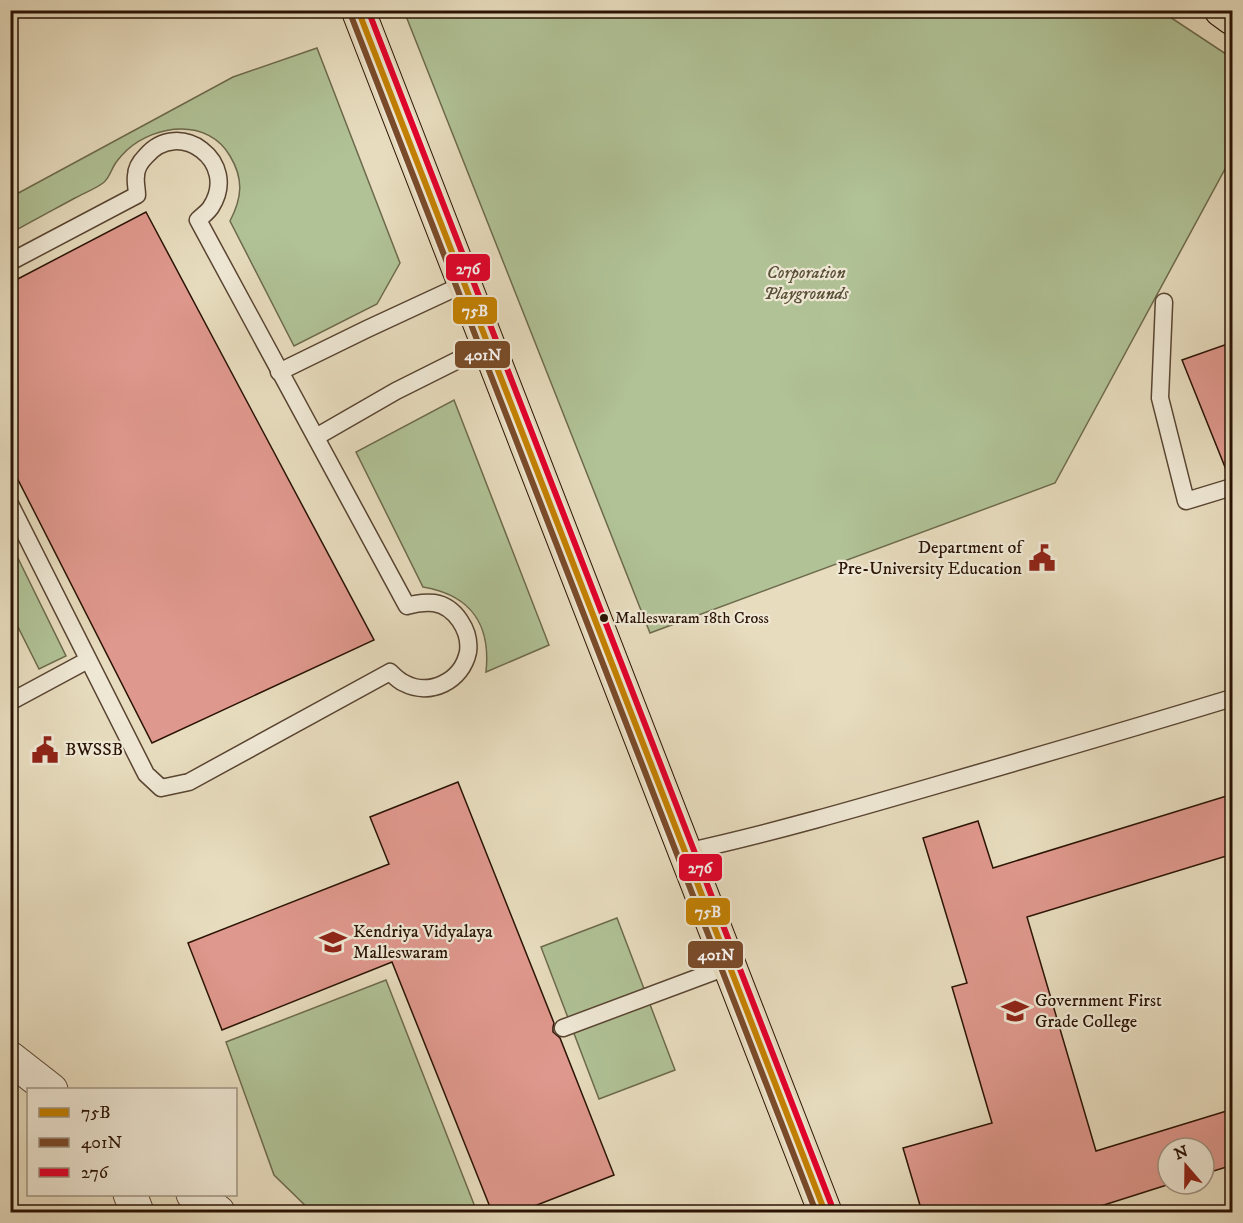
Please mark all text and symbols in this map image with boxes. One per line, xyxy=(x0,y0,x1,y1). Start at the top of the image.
line badge: 276 xyxy=(445,253,491,282)
text: 276 xyxy=(456,259,482,279)
park label: Corporation Playgrounds xyxy=(763,262,849,305)
line badge: 75B xyxy=(452,296,498,325)
text: 75B xyxy=(462,301,488,321)
line badge: 401N xyxy=(454,340,511,369)
text: 401N xyxy=(464,345,501,365)
place label: Department of Pre-University Education xyxy=(837,537,1025,580)
public building icon: Department of Pre-University Education xyxy=(1027,543,1057,573)
place label: Malleswaram 18th Cross xyxy=(615,608,769,628)
marker: Malleswaram 18th Cross xyxy=(598,612,610,624)
public building icon: BWSSB xyxy=(30,735,60,765)
place label: BWSSB xyxy=(65,739,123,761)
line badge: 276 xyxy=(678,853,723,882)
text: 276 xyxy=(688,858,714,878)
line badge: 75B xyxy=(685,897,731,926)
text: 75B xyxy=(695,902,721,922)
place label: Kendriya Vidyalaya Malleswaram xyxy=(353,921,493,964)
school or university icon: Kendriya Vidyalaya Malleswaram xyxy=(318,927,348,957)
line badge: 401N xyxy=(687,940,744,969)
text: 401N xyxy=(697,945,734,965)
place label: Government First Grade College xyxy=(1035,990,1162,1033)
school or university icon: Government First Grade College xyxy=(1000,996,1030,1026)
legend xyxy=(27,1088,237,1196)
text: 75B xyxy=(81,1102,111,1124)
text: 401N xyxy=(81,1132,123,1154)
north arrow xyxy=(1156,1136,1216,1196)
text: N xyxy=(1172,1141,1191,1164)
text: 276 xyxy=(81,1162,109,1184)

